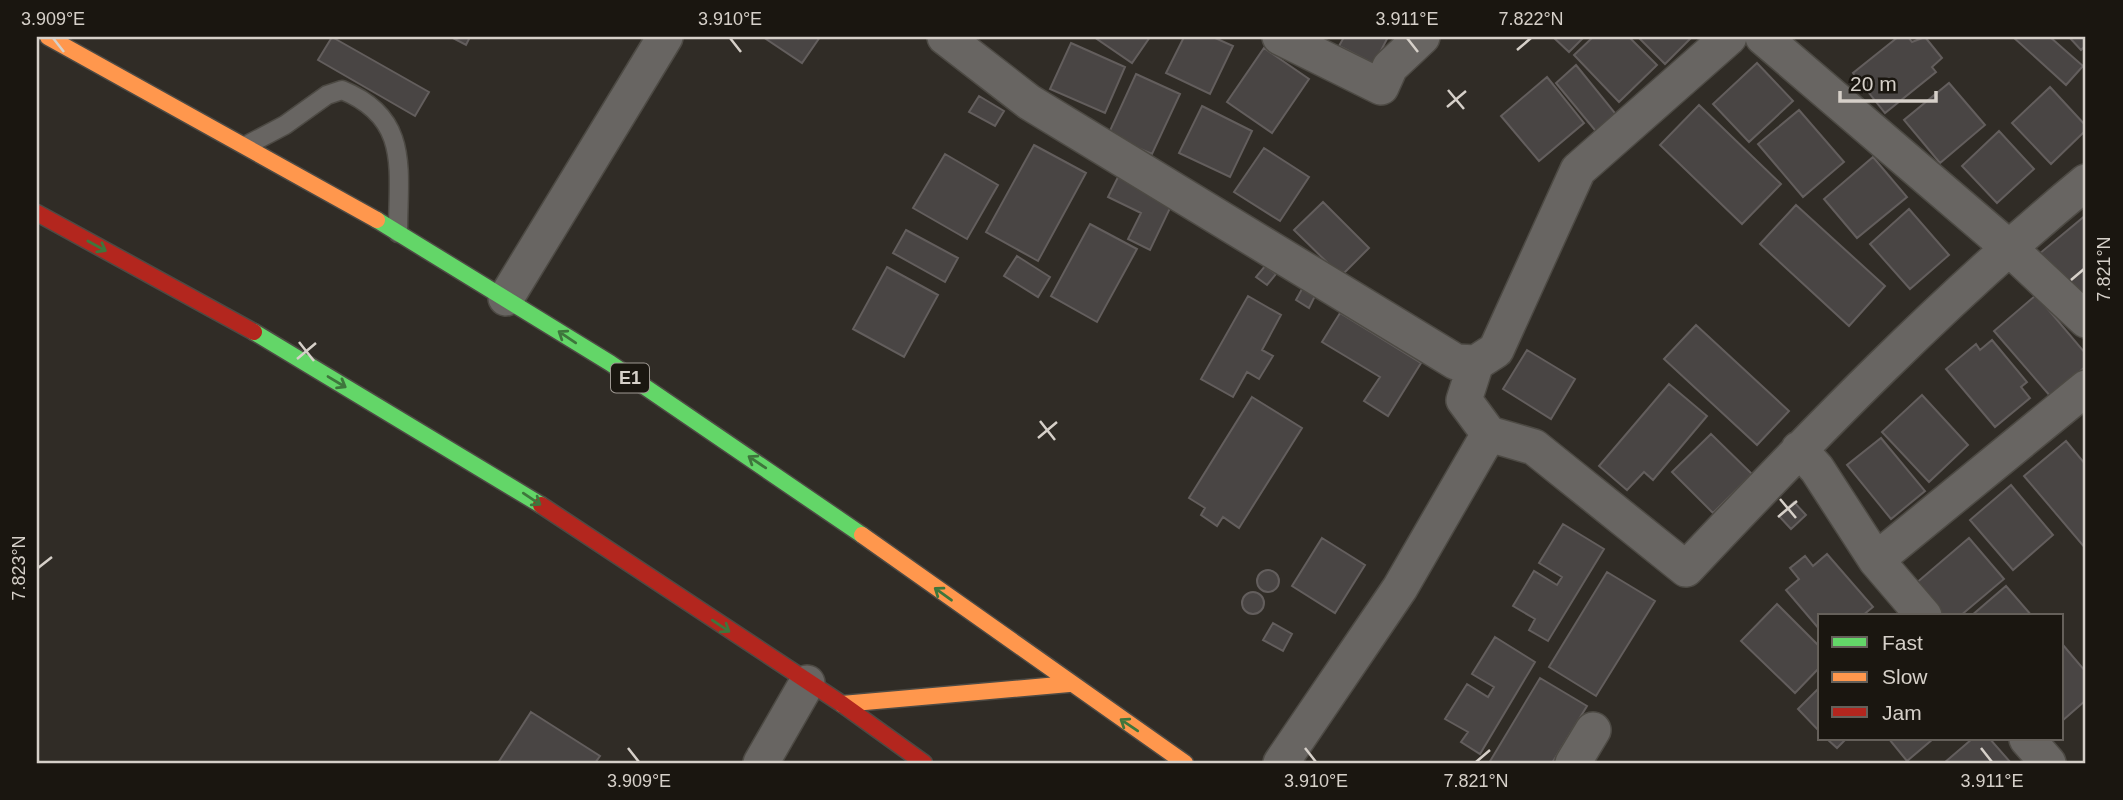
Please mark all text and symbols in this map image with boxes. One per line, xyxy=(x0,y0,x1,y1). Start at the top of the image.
text: 3.909°E xyxy=(21,9,85,29)
text: 3.910°E xyxy=(698,9,762,29)
text: 3.911°E xyxy=(1376,9,1438,29)
text: 7.822°N xyxy=(1498,9,1564,29)
scale bar xyxy=(1840,60,1936,104)
text: 20 m xyxy=(1850,72,1897,95)
text: 7.821°N xyxy=(2094,236,2114,302)
one-way arrow xyxy=(86,239,106,253)
one-way arrow xyxy=(558,330,578,344)
road number: E1 xyxy=(611,364,649,392)
one-way arrow xyxy=(327,375,347,389)
one-way arrow xyxy=(748,455,767,470)
one-way arrow xyxy=(522,492,541,507)
text: 7.823°N xyxy=(9,535,29,601)
one-way arrow xyxy=(934,586,953,601)
legend xyxy=(1818,614,2064,740)
one-way arrow xyxy=(711,619,730,633)
text: Fast xyxy=(1882,631,1923,654)
text: Slow xyxy=(1882,665,1928,688)
text: Jam xyxy=(1882,701,1922,724)
one-way arrow xyxy=(1120,718,1139,732)
text: 3.909°E xyxy=(607,771,671,791)
text: 3.910°E xyxy=(1284,771,1348,791)
text: 7.821°N xyxy=(1443,771,1509,791)
text: 3.911°E xyxy=(1961,771,2023,791)

